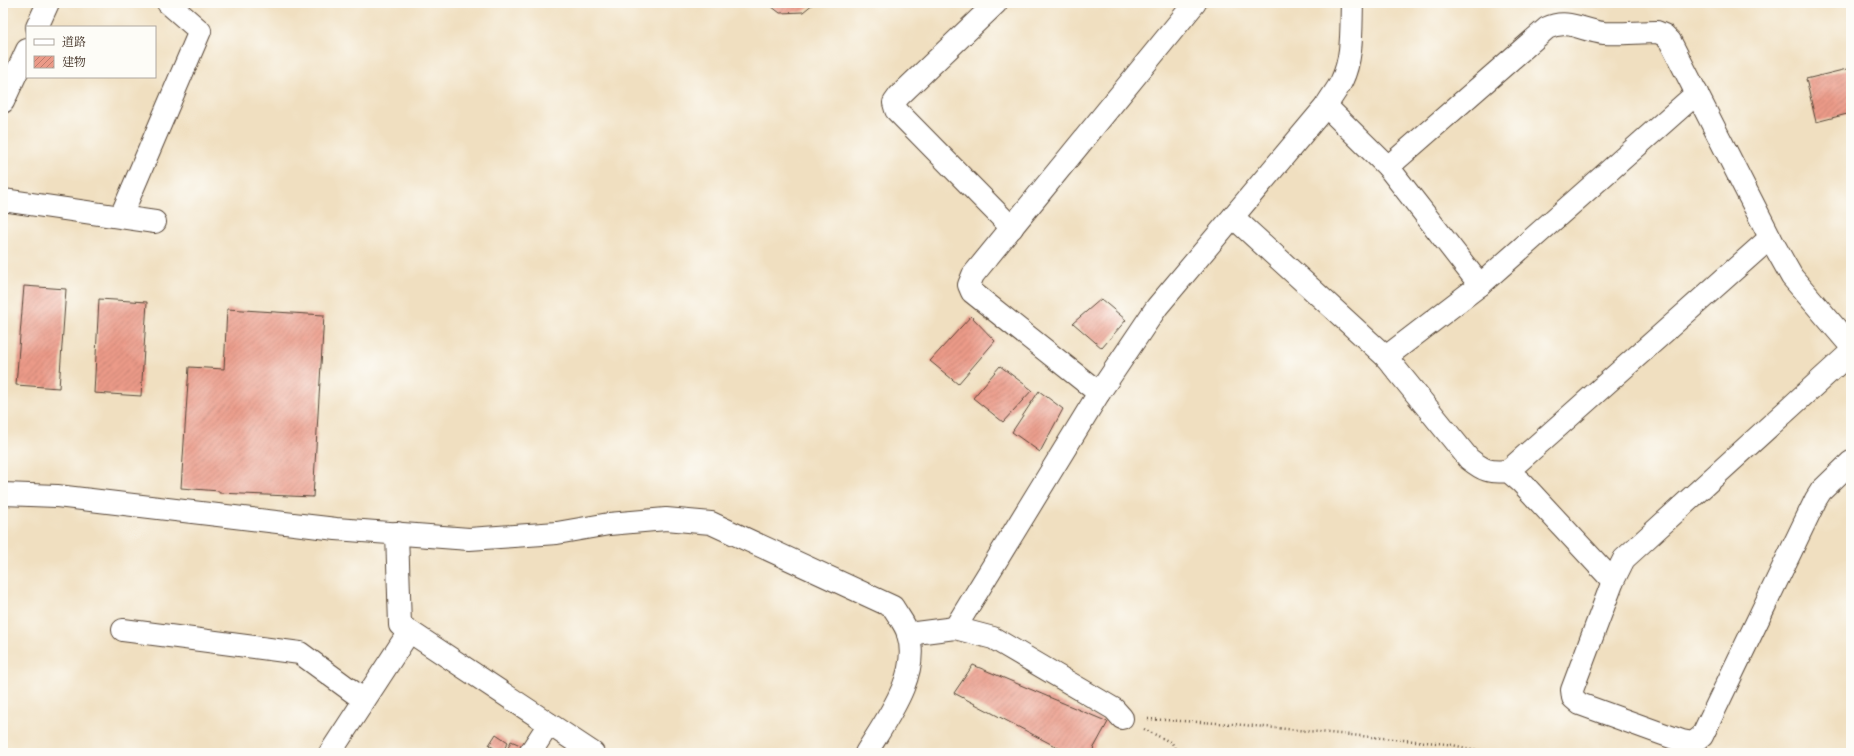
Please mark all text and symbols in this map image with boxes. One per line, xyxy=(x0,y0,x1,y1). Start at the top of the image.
legend xyxy=(26,26,156,78)
text: 道路 xyxy=(62,34,86,49)
text: 建物 xyxy=(62,54,86,69)

